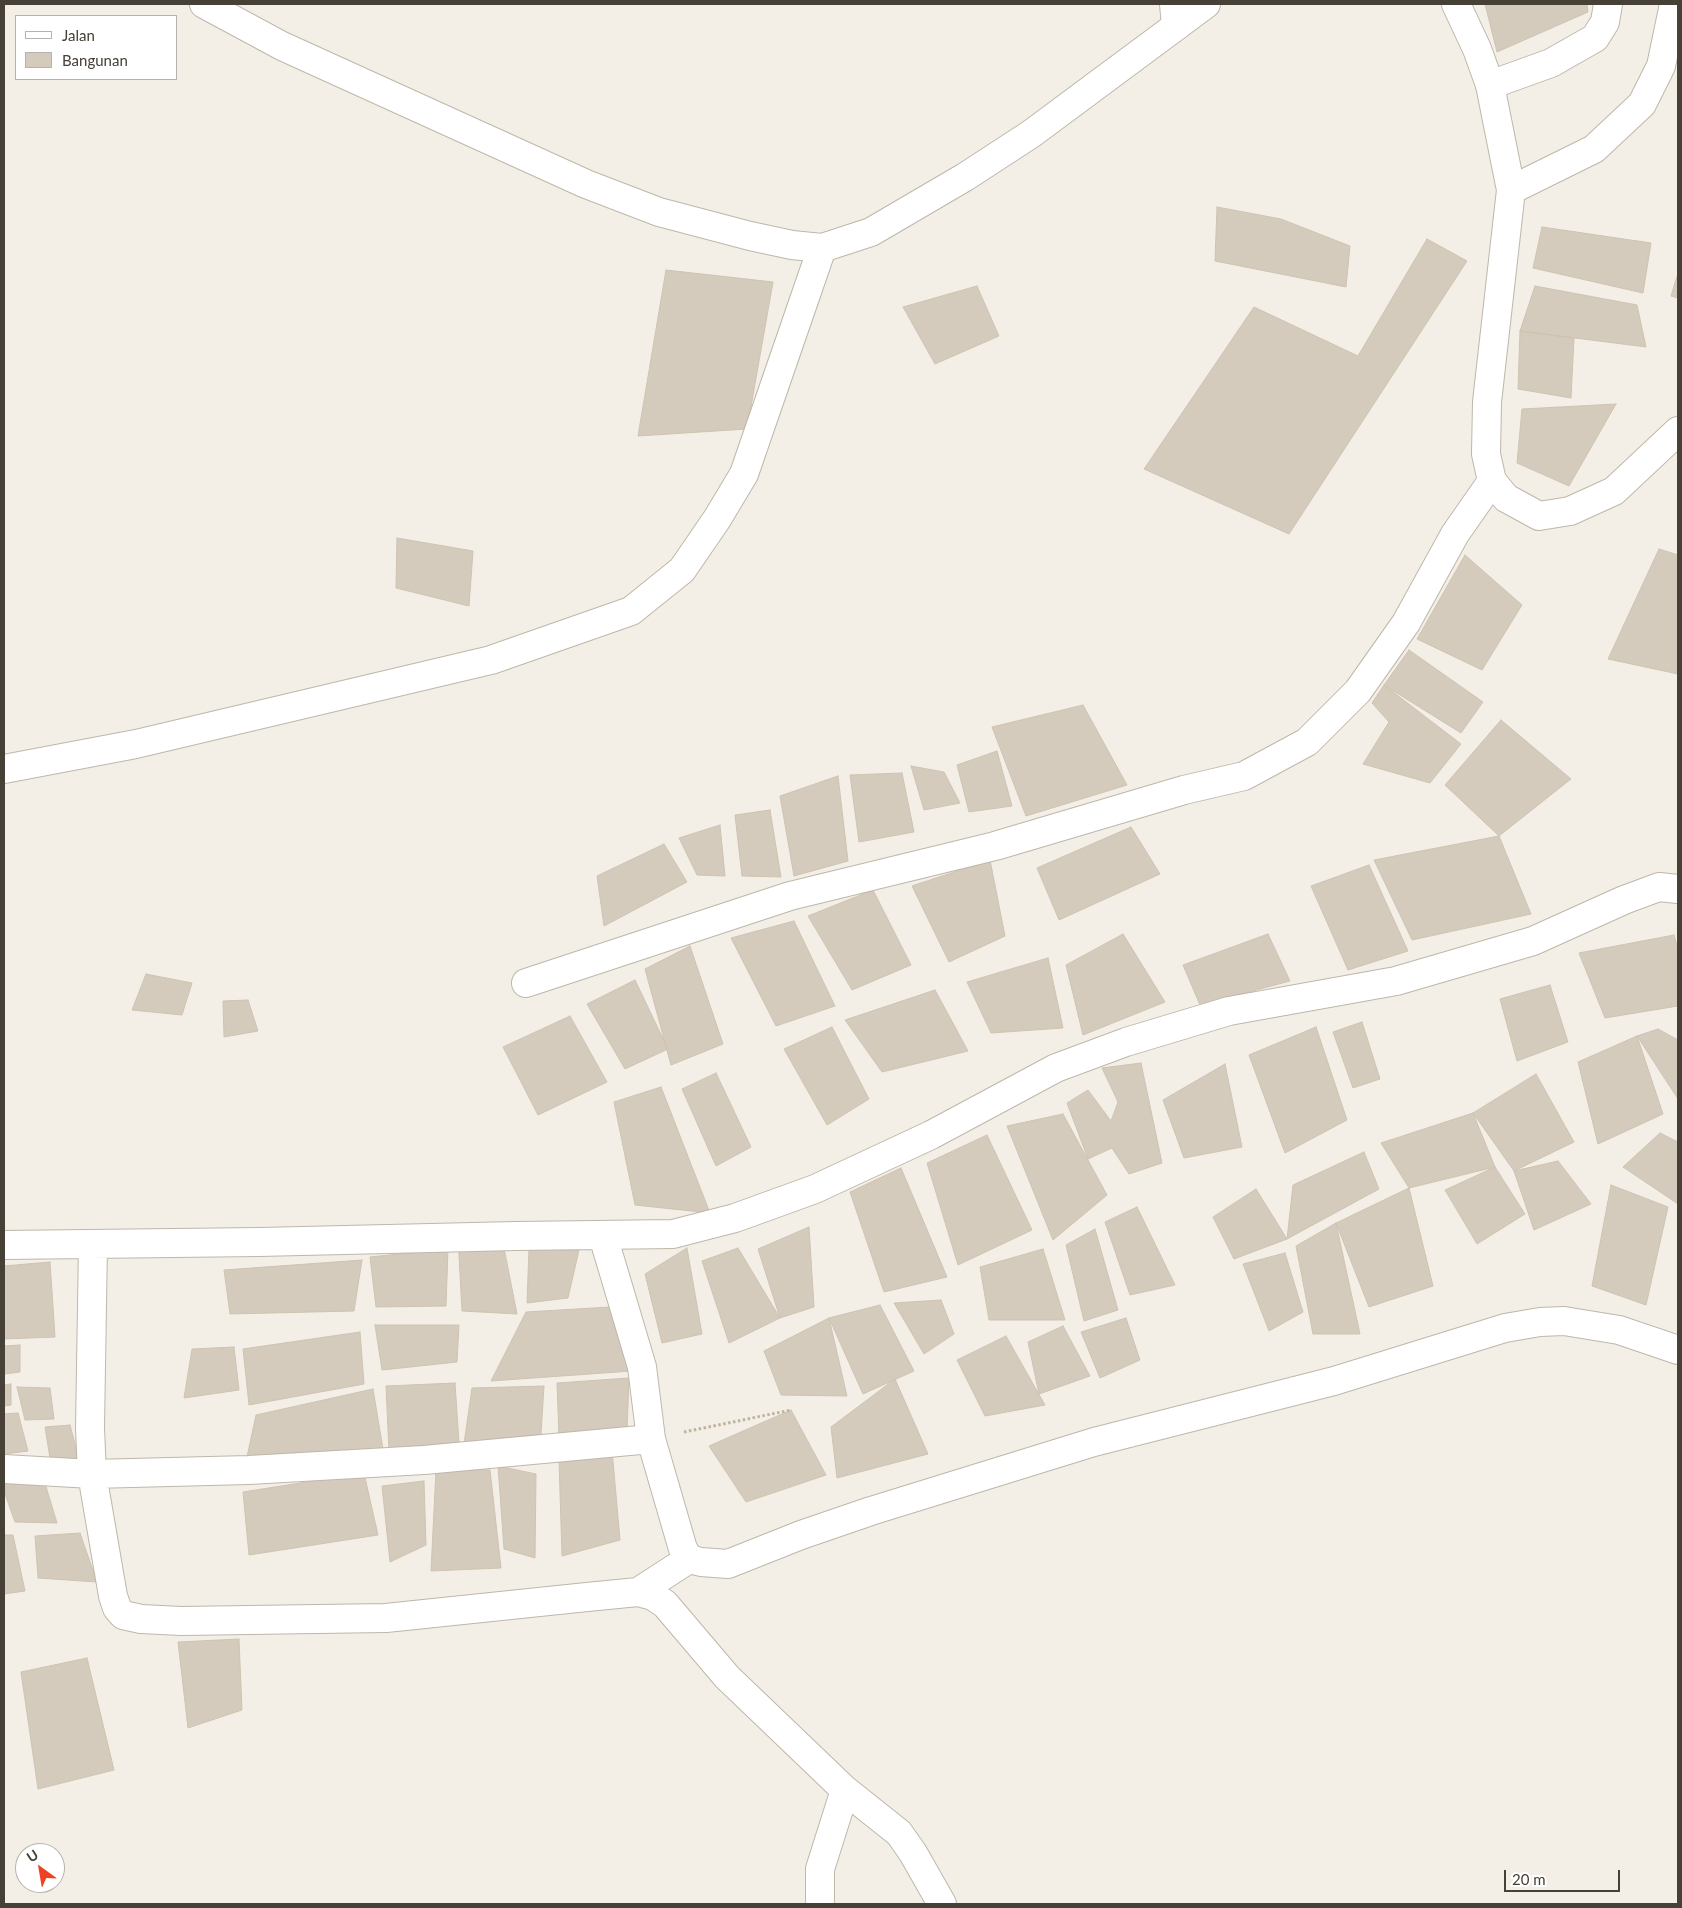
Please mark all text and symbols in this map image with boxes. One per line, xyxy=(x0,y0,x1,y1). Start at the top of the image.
legend xyxy=(15,15,178,80)
text: Jalan xyxy=(62,26,95,44)
text: Bangunan xyxy=(62,51,128,69)
north arrow xyxy=(15,1843,65,1893)
text: U xyxy=(23,1846,41,1866)
scale bar xyxy=(1507,1860,1623,1892)
text: 20 m xyxy=(1512,1870,1546,1888)

